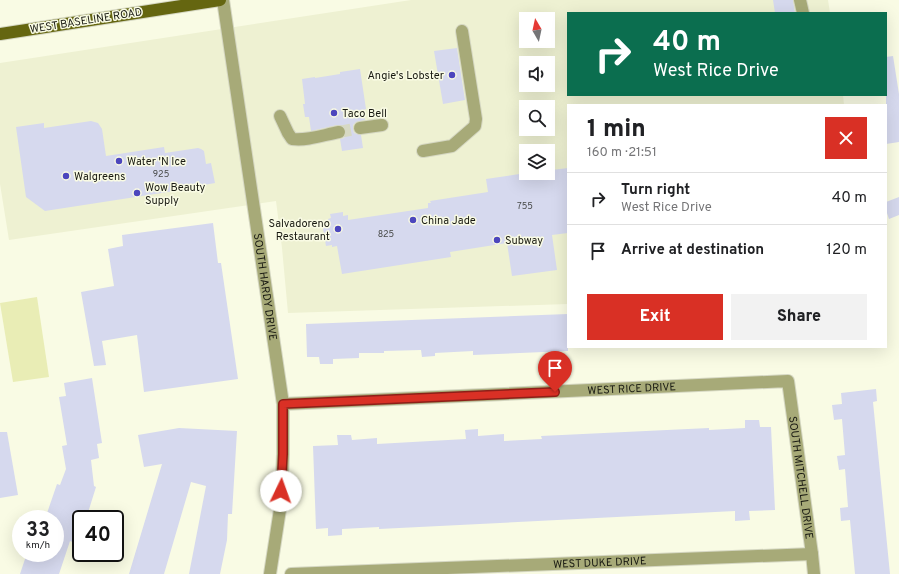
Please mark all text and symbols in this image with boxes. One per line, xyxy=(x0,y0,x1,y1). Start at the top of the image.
street label: WEST BASELINE ROAD xyxy=(29,5,143,37)
north arrow xyxy=(519,12,555,48)
map controls xyxy=(519,12,555,180)
text: 40 m xyxy=(653,25,721,61)
icon: right xyxy=(587,28,639,80)
button: sound xyxy=(519,56,555,92)
text: West Rice Drive xyxy=(653,60,779,83)
place label: Angie's Lobster xyxy=(367,69,445,83)
marker: Angie's Lobster xyxy=(447,70,457,80)
button: search xyxy=(519,100,555,136)
place label: Taco Bell xyxy=(342,107,387,121)
marker: Taco Bell xyxy=(329,108,339,118)
text: 1 min xyxy=(587,115,646,145)
button: close xyxy=(825,117,867,159)
button: layers xyxy=(519,144,555,180)
text: 160 m · 21:51 xyxy=(587,145,657,161)
place label: Water 'N Ice xyxy=(127,155,186,169)
marker: Water 'N Ice xyxy=(114,156,124,166)
house number: 925 xyxy=(153,169,169,180)
place label: Walgreens xyxy=(74,170,125,184)
marker: Walgreens xyxy=(61,171,71,181)
place label: Wow Beauty Supply xyxy=(145,181,206,208)
text: Turn right xyxy=(621,181,690,200)
marker: Wow Beauty Supply xyxy=(132,188,142,198)
icon: right xyxy=(587,188,609,210)
text: 40 m xyxy=(832,189,867,208)
text: West Rice Drive xyxy=(621,200,712,216)
house number: 755 xyxy=(517,201,533,212)
place label: China Jade xyxy=(421,214,476,228)
marker: China Jade xyxy=(408,215,418,225)
place label: Salvadoreno Restaurant xyxy=(269,217,330,244)
marker: Salvadoreno Restaurant xyxy=(333,224,343,234)
house number: 825 xyxy=(378,229,394,240)
street label: SOUTH HARDY DRIVE xyxy=(250,232,280,342)
place label: Subway xyxy=(505,234,543,248)
marker: Subway xyxy=(492,235,502,245)
icon: arrive xyxy=(587,240,609,262)
text: Arrive at destination xyxy=(621,241,764,260)
text: 120 m xyxy=(826,241,867,260)
button: Exit xyxy=(587,294,723,340)
button: Share xyxy=(731,294,867,340)
pin xyxy=(538,351,572,392)
icon: arrive xyxy=(544,357,566,379)
street label: WEST RICE DRIVE xyxy=(587,380,676,398)
street label: SOUTH MITCHELL DRIVE xyxy=(785,415,816,540)
position arrow xyxy=(260,470,302,512)
speed limit sign: 40 xyxy=(72,510,124,562)
text: 33 xyxy=(26,518,50,544)
text: km/h xyxy=(26,539,50,552)
street label: WEST DUKE DRIVE xyxy=(553,554,647,572)

